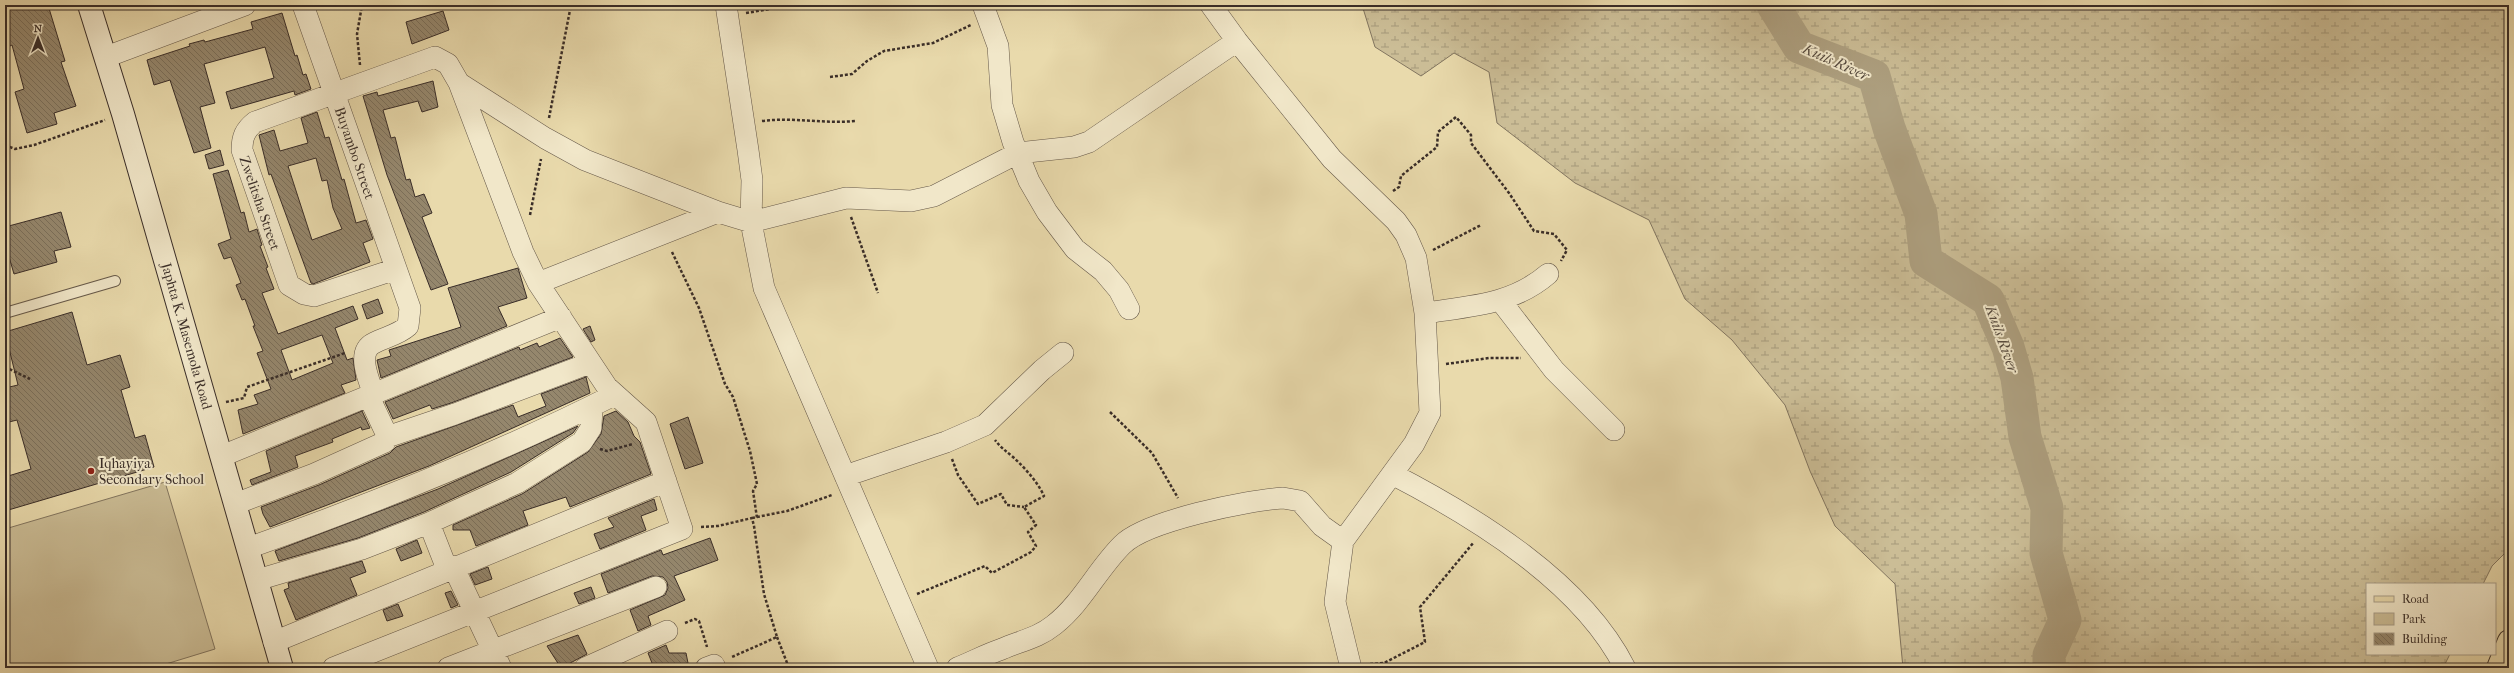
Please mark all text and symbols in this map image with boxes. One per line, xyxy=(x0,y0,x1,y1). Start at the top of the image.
north arrow xyxy=(18,18,58,58)
text: N xyxy=(34,22,43,35)
water label: Kuils River xyxy=(1799,39,1873,85)
street label: Buyambo Street xyxy=(331,105,378,202)
street label: Zwelitsha Street xyxy=(235,154,284,252)
street label: Japhta K. Masemola Road xyxy=(157,260,216,412)
water label: Kuils River xyxy=(1981,302,2023,376)
place label: Iqhayiya Secondary School xyxy=(99,455,204,488)
marker: Iqhayiya Secondary School xyxy=(86,466,96,476)
legend xyxy=(2366,583,2496,655)
text: Road xyxy=(2402,592,2429,606)
text: Park xyxy=(2402,612,2427,626)
text: Building xyxy=(2402,632,2447,646)

